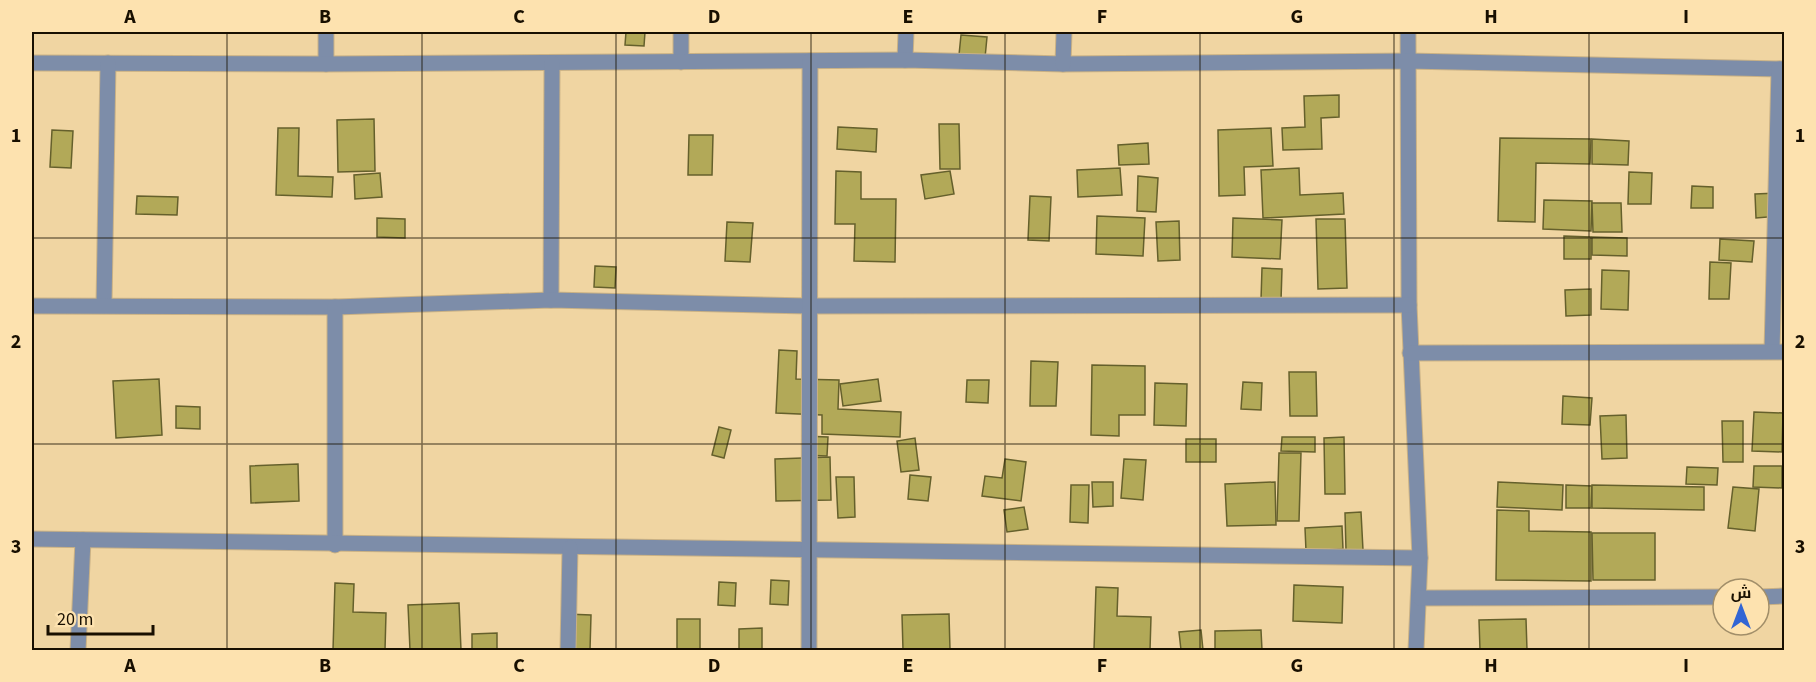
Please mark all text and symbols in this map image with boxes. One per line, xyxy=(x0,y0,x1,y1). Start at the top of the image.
text: A xyxy=(123,3,136,31)
text: B xyxy=(319,3,331,31)
text: C xyxy=(513,3,525,31)
text: D xyxy=(708,3,720,31)
text: E xyxy=(903,3,913,31)
text: F xyxy=(1097,3,1107,31)
text: G xyxy=(1291,3,1303,31)
text: H xyxy=(1484,3,1498,31)
text: I xyxy=(1683,3,1689,31)
text: 1 xyxy=(11,122,21,150)
text: 1 xyxy=(1795,122,1805,150)
text: 2 xyxy=(11,328,21,356)
text: 2 xyxy=(1795,328,1805,356)
text: 3 xyxy=(11,533,21,561)
text: 3 xyxy=(1795,533,1805,561)
north arrow xyxy=(1711,577,1771,637)
text: ش xyxy=(1731,582,1751,604)
scale bar xyxy=(48,598,153,636)
text: 20 m xyxy=(57,607,93,632)
text: A xyxy=(123,652,136,680)
text: B xyxy=(319,652,331,680)
text: C xyxy=(513,652,525,680)
text: D xyxy=(708,652,720,680)
text: E xyxy=(903,652,913,680)
text: F xyxy=(1097,652,1107,680)
text: G xyxy=(1291,652,1303,680)
text: H xyxy=(1484,652,1498,680)
text: I xyxy=(1683,652,1689,680)

